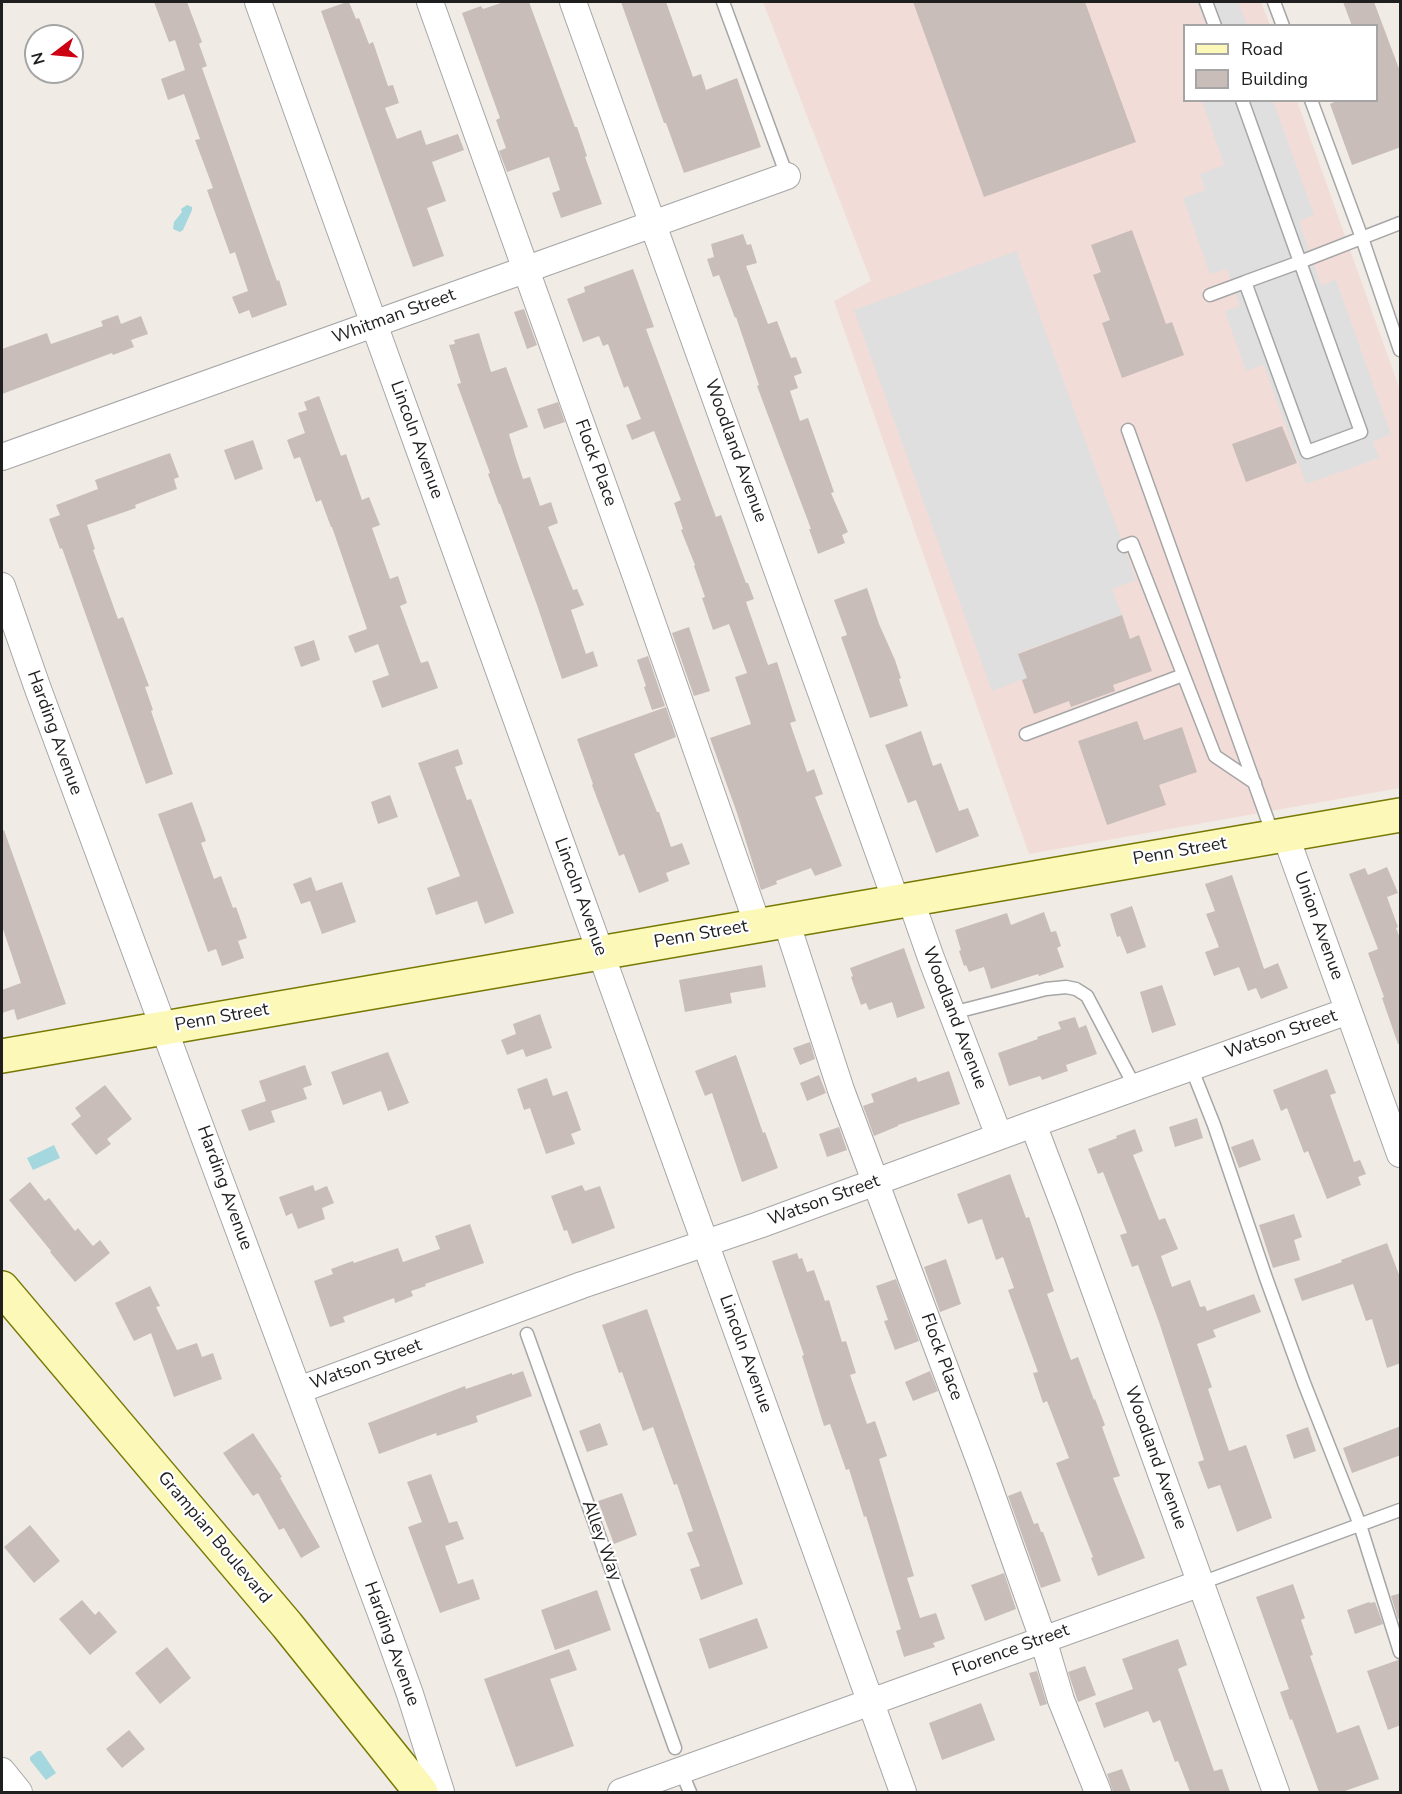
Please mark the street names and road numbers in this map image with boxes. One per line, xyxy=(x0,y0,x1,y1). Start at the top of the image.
street label: Whitman Street xyxy=(329,285,459,349)
street label: Woodland Avenue xyxy=(699,376,771,526)
street label: Lincoln Avenue xyxy=(385,378,447,502)
street label: Flock Place xyxy=(569,417,621,509)
street label: Harding Avenue xyxy=(21,668,87,798)
street label: Penn Street xyxy=(1131,833,1229,871)
street label: Lincoln Avenue xyxy=(549,835,611,959)
street label: Union Avenue xyxy=(1288,869,1348,983)
street label: Penn Street xyxy=(652,916,750,954)
street label: Woodland Avenue xyxy=(917,944,991,1092)
street label: Penn Street xyxy=(173,999,271,1037)
street label: Watson Street xyxy=(1222,1006,1340,1064)
street label: Harding Avenue xyxy=(191,1123,257,1253)
street label: Watson Street xyxy=(765,1171,883,1231)
street label: Lincoln Avenue xyxy=(714,1292,776,1416)
street label: Flock Place xyxy=(915,1311,967,1403)
street label: Watson Street xyxy=(307,1335,425,1395)
street label: Woodland Avenue xyxy=(1119,1383,1191,1533)
street label: Grampian Boulevard xyxy=(152,1468,276,1608)
street label: Alley Way xyxy=(576,1498,626,1584)
street label: Harding Avenue xyxy=(358,1579,424,1709)
street label: Florence Street xyxy=(950,1620,1072,1682)

